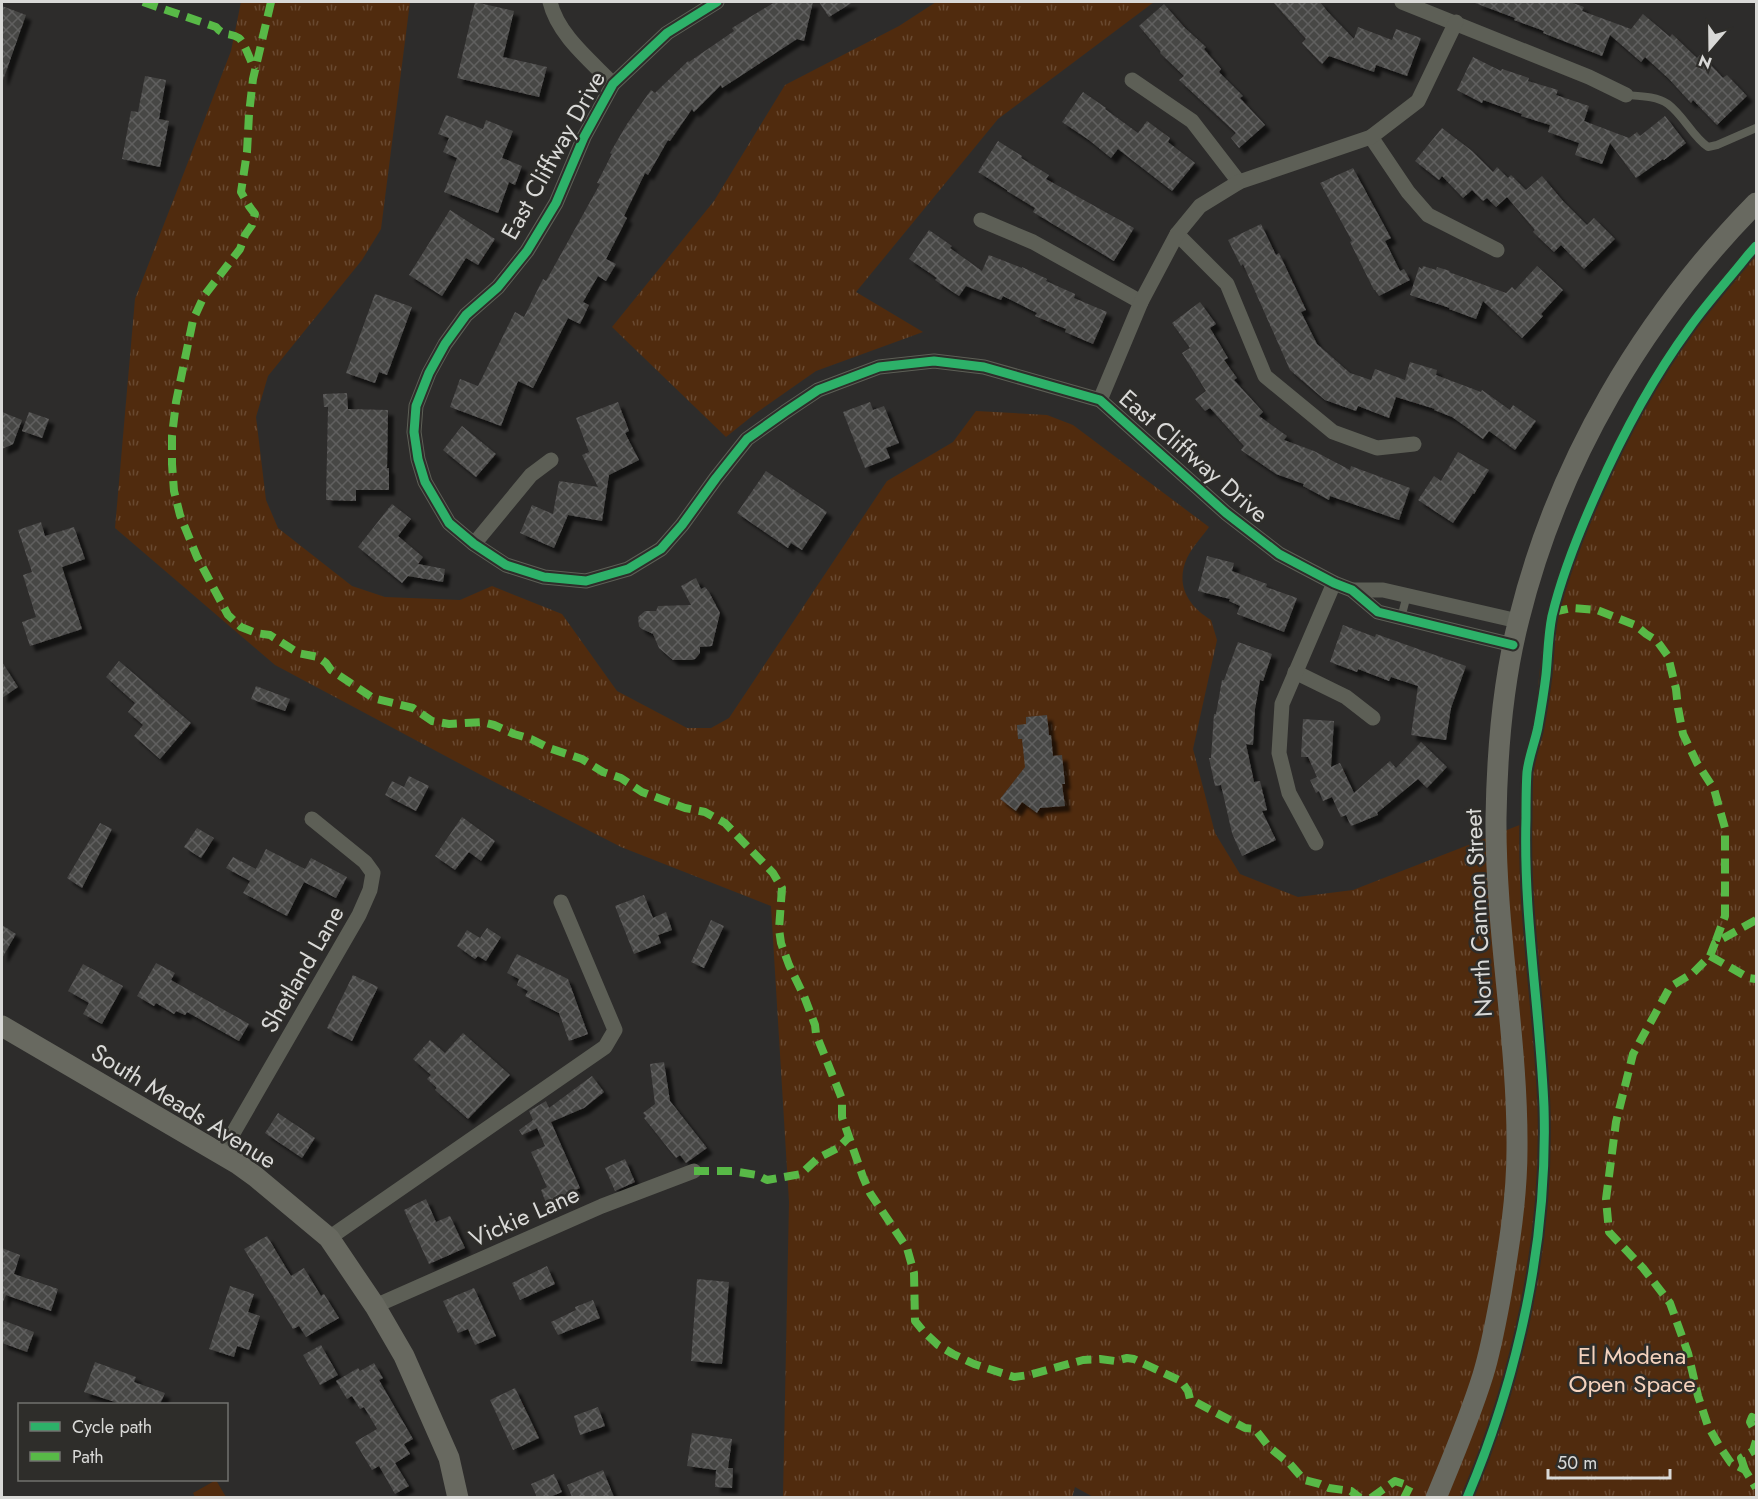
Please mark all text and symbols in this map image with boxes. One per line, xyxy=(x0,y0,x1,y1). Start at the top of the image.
north arrow xyxy=(1680,18,1740,78)
text: N xyxy=(1695,49,1715,75)
street label: East Cliffway Drive xyxy=(492,64,614,246)
street label: East Cliffway Drive xyxy=(1112,381,1276,531)
street label: North Cannon Street xyxy=(1455,808,1501,1018)
street label: Shetland Lane xyxy=(251,899,353,1039)
street label: South Meads Avenue xyxy=(84,1035,284,1177)
street label: Vickie Lane xyxy=(463,1176,585,1256)
park label: El Modena Open Space xyxy=(1568,1338,1696,1401)
legend xyxy=(18,1403,228,1481)
text: Cycle path xyxy=(72,1414,152,1440)
scale bar xyxy=(1548,1442,1670,1480)
text: Path xyxy=(72,1444,104,1470)
text: 50 m xyxy=(1557,1450,1597,1476)

